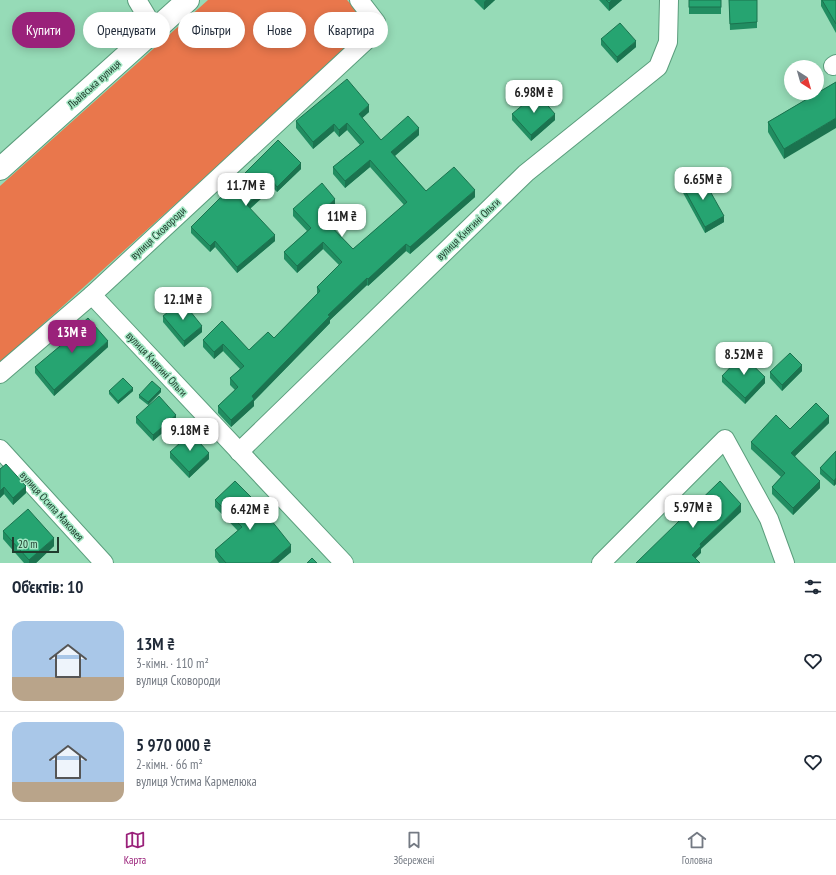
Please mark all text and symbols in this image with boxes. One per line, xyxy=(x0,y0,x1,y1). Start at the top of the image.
chip: Купити xyxy=(12,12,75,48)
chip: Орендувати xyxy=(83,12,170,48)
chip: Фільтри xyxy=(178,12,245,48)
chip: Нове xyxy=(253,12,306,48)
chip: Квартира xyxy=(314,12,388,48)
street label: Львівська вулиця xyxy=(64,56,124,112)
north arrow xyxy=(784,60,824,100)
map controls xyxy=(784,60,824,100)
pin: 6.98M ₴ xyxy=(497,80,571,114)
text: 6.98M ₴ xyxy=(515,84,553,101)
pin: 6.65M ₴ xyxy=(666,167,740,201)
text: 6.65M ₴ xyxy=(684,171,722,188)
pin: 11.7M ₴ xyxy=(209,173,283,207)
text: 11.7M ₴ xyxy=(227,177,265,194)
street label: вулиця Княгині Ольги xyxy=(433,195,503,263)
street label: вулиця Сковороди xyxy=(127,203,189,263)
pin: 11M ₴ xyxy=(314,204,370,238)
text: 11M ₴ xyxy=(327,208,357,225)
pin: 12.1M ₴ xyxy=(146,287,220,321)
text: 12.1M ₴ xyxy=(164,291,202,308)
pin: 13M ₴ xyxy=(44,320,100,354)
text: 13M ₴ xyxy=(57,324,87,341)
street label: вулиця Княгині Ольги xyxy=(123,329,191,400)
pin: 8.52M ₴ xyxy=(707,342,781,376)
text: 8.52M ₴ xyxy=(725,346,763,363)
pin: 9.18M ₴ xyxy=(153,418,227,452)
text: 9.18M ₴ xyxy=(171,422,209,439)
street label: вулиця Осипа Маковея xyxy=(17,468,87,544)
pin: 5.97M ₴ xyxy=(656,495,730,529)
pin: 6.42M ₴ xyxy=(213,497,287,531)
text: 5.97M ₴ xyxy=(674,499,712,516)
text: 6.42M ₴ xyxy=(231,501,269,518)
scale bar xyxy=(12,535,59,554)
text: 20 m xyxy=(18,537,37,551)
text: Об’єктів: 10 xyxy=(12,576,83,598)
icon: filters xyxy=(802,576,824,598)
text: 13M ₴ xyxy=(136,633,175,655)
icon: home xyxy=(44,637,92,685)
icon: heart xyxy=(802,650,824,672)
text: 3-кімн. · 110 m² xyxy=(136,655,209,672)
text: вулиця Сковороди xyxy=(136,672,221,689)
text: 5 970 000 ₴ xyxy=(136,734,211,756)
icon: home xyxy=(44,738,92,786)
icon: heart xyxy=(802,751,824,773)
text: 2-кімн. · 66 m² xyxy=(136,756,203,773)
text: вулиця Устима Кармелюка xyxy=(136,773,257,790)
tab: Карта xyxy=(124,829,146,867)
tab: Збережені xyxy=(393,829,434,867)
tab: Головна xyxy=(682,829,712,867)

